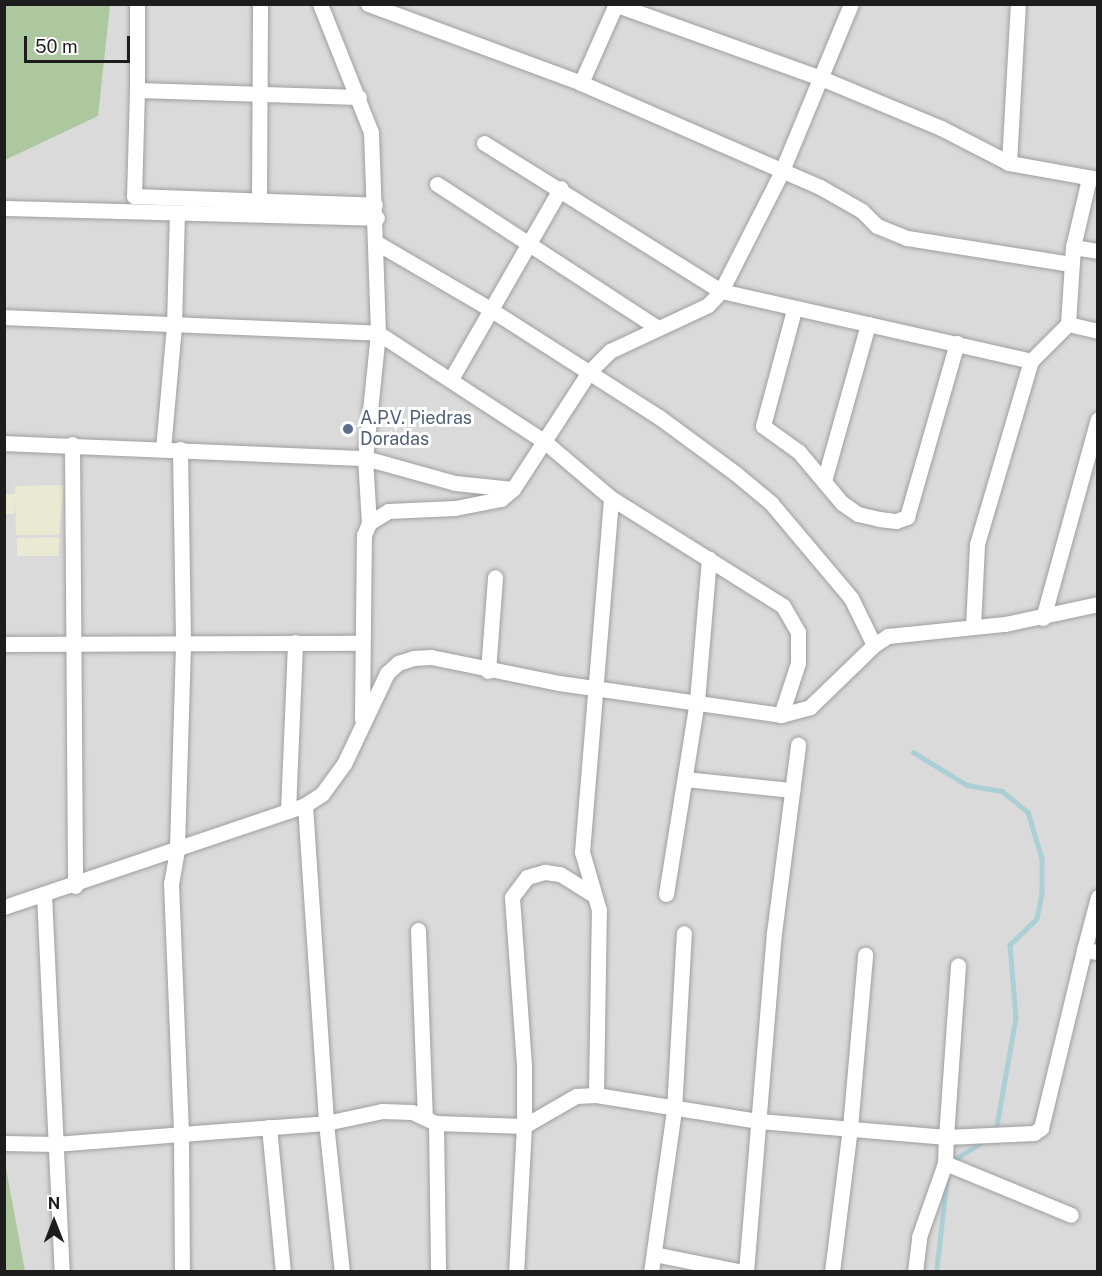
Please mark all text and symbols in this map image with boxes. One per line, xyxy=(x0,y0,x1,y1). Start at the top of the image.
scale bar xyxy=(27,24,134,62)
text: 50 m xyxy=(35,36,78,57)
place label: A.P.V. Piedras Doradas xyxy=(360,408,472,450)
marker: A.P.V. Piedras Doradas xyxy=(341,422,355,436)
north arrow xyxy=(24,1192,84,1252)
text: N xyxy=(48,1194,60,1213)

